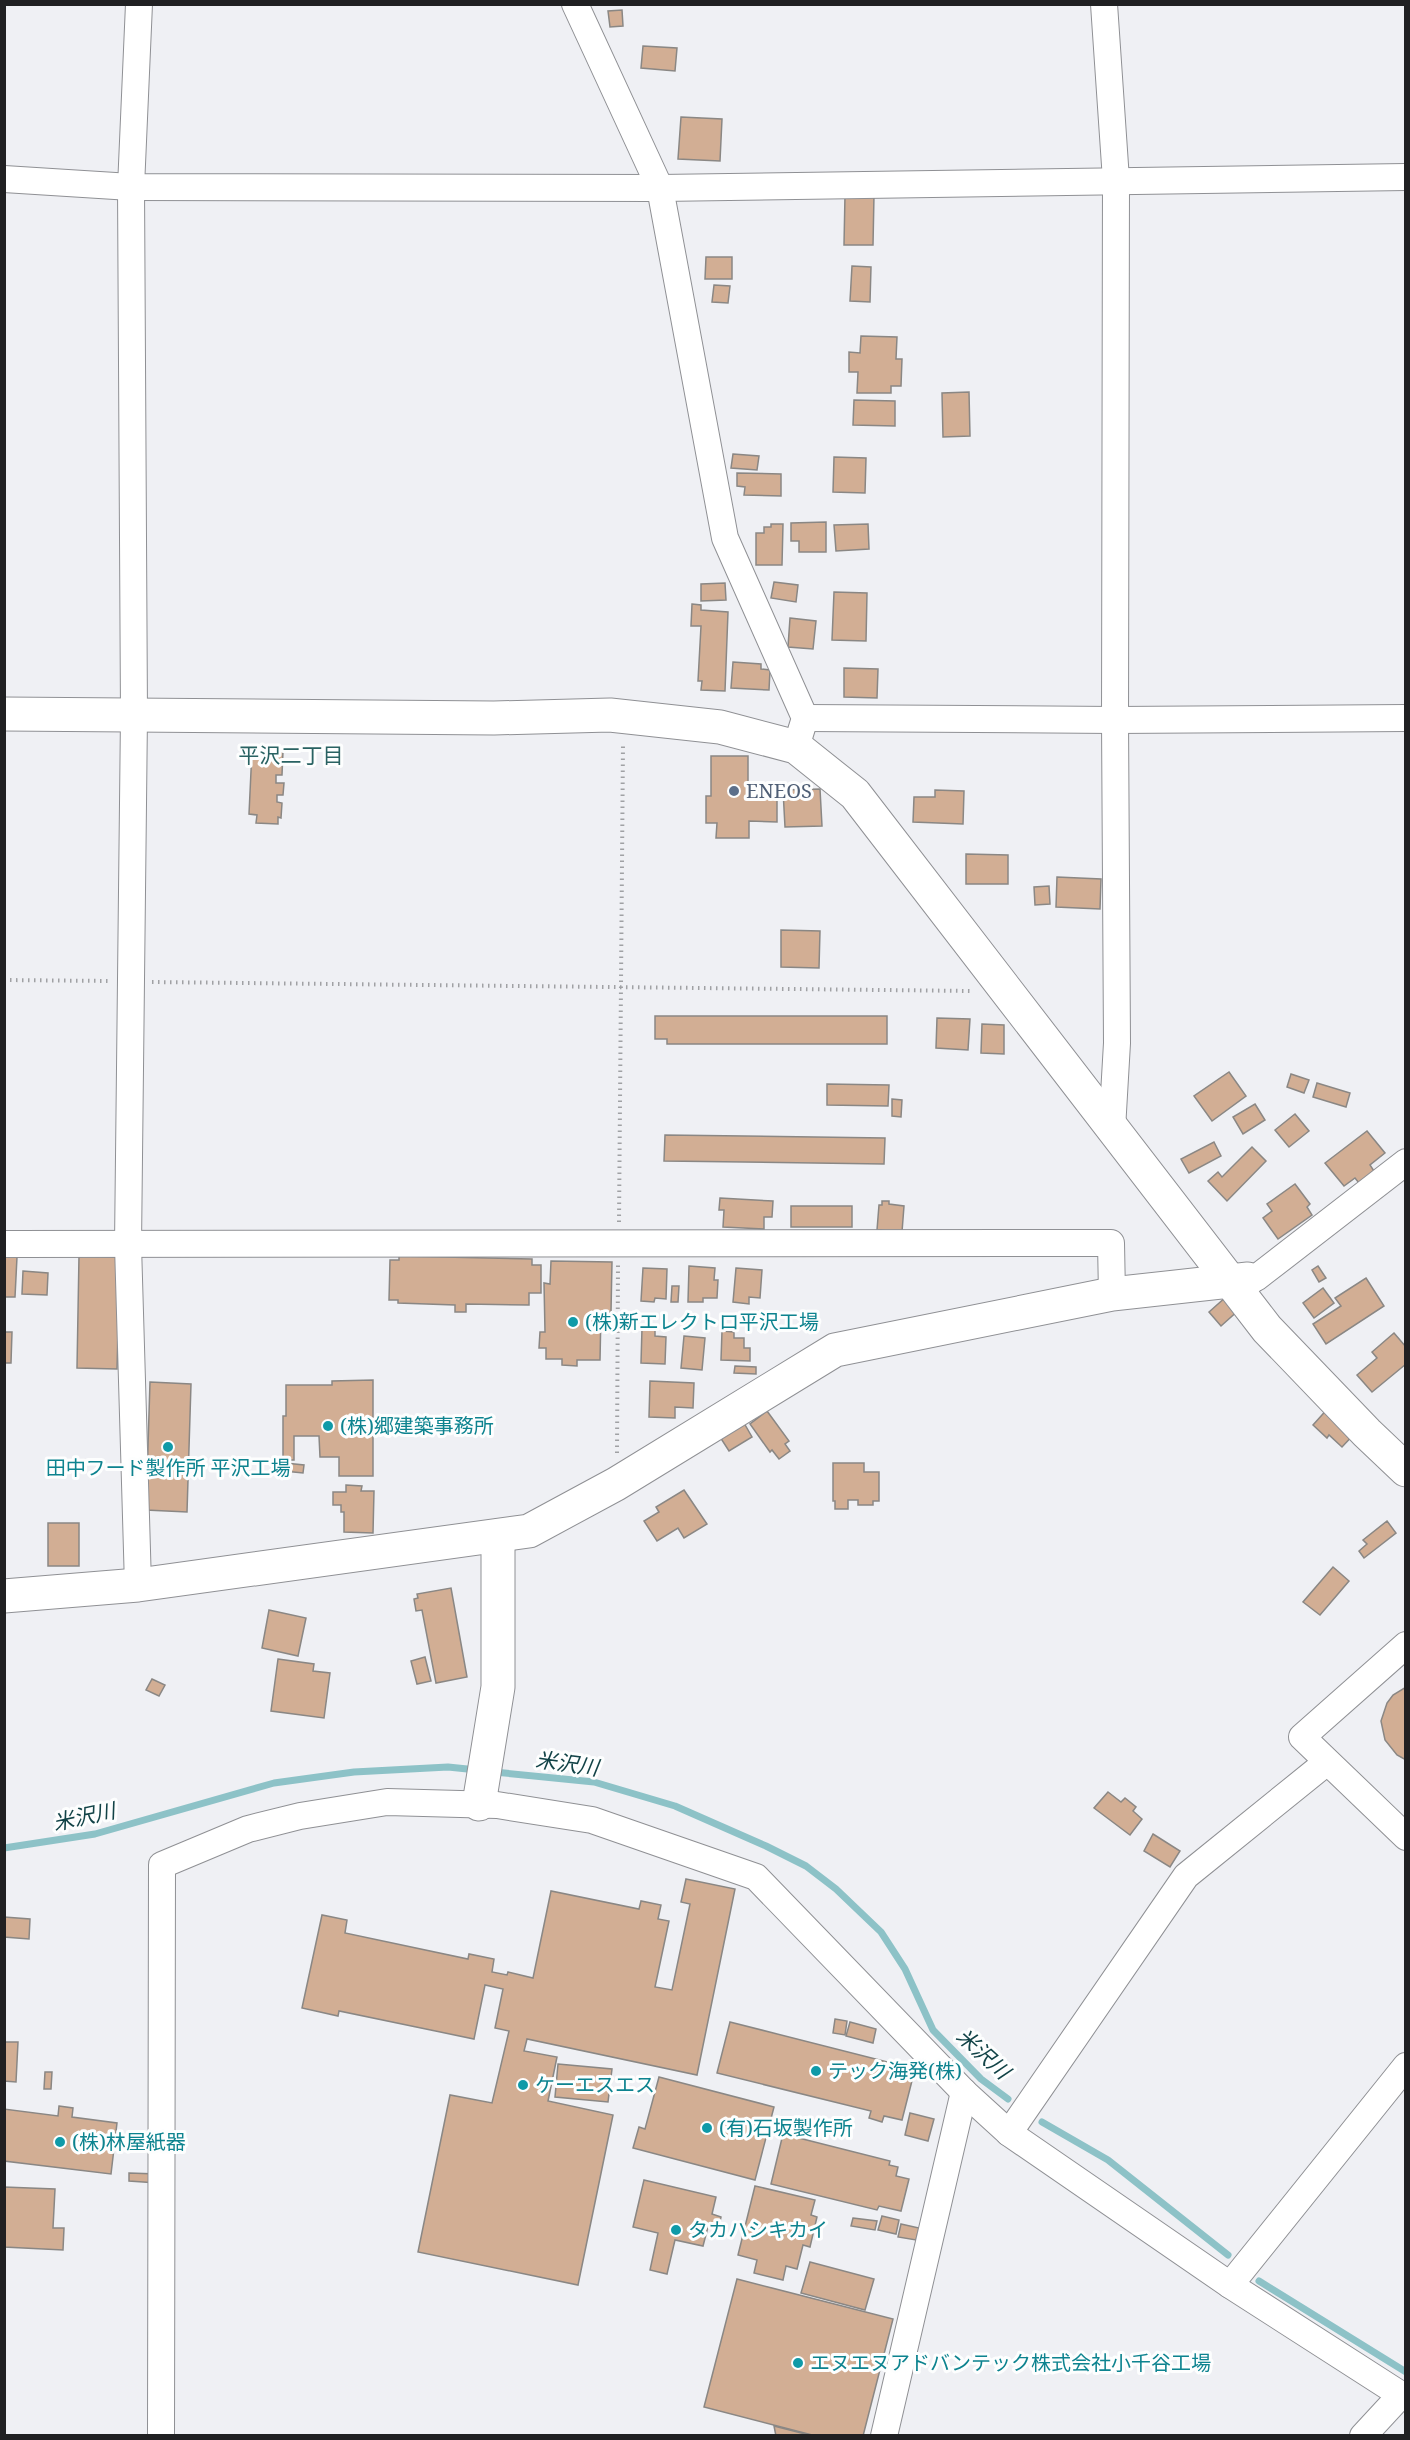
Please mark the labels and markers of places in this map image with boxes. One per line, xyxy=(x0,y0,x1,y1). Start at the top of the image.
place label: ENEOS xyxy=(746,777,812,804)
marker: ENEOS xyxy=(727,784,741,798)
place label: (株)新エレクトロ平沢工場 xyxy=(585,1308,819,1335)
marker: (株)新エレクトロ平沢工場 xyxy=(566,1315,580,1329)
place label: (株)郷建築事務所 xyxy=(340,1412,494,1439)
marker: (株)郷建築事務所 xyxy=(321,1419,335,1433)
marker: 田中フード製作所 平沢工場 xyxy=(161,1440,175,1454)
place label: 田中フード製作所 平沢工場 xyxy=(45,1454,291,1481)
place label: テック海発(株) xyxy=(828,2057,962,2084)
marker: テック海発(株) xyxy=(809,2064,823,2078)
place label: ケーエスエス xyxy=(535,2071,655,2098)
marker: ケーエスエス xyxy=(516,2078,530,2092)
place label: (有)石坂製作所 xyxy=(719,2114,853,2141)
marker: (有)石坂製作所 xyxy=(700,2121,714,2135)
place label: (株)林屋紙器 xyxy=(72,2128,186,2155)
marker: (株)林屋紙器 xyxy=(53,2135,67,2149)
place label: タカハシキカイ xyxy=(688,2216,828,2243)
marker: タカハシキカイ xyxy=(669,2223,683,2237)
place label: エヌエヌアドバンテック株式会社小千谷工場 xyxy=(810,2349,1211,2376)
marker: エヌエヌアドバンテック株式会社小千谷工場 xyxy=(791,2356,805,2370)

